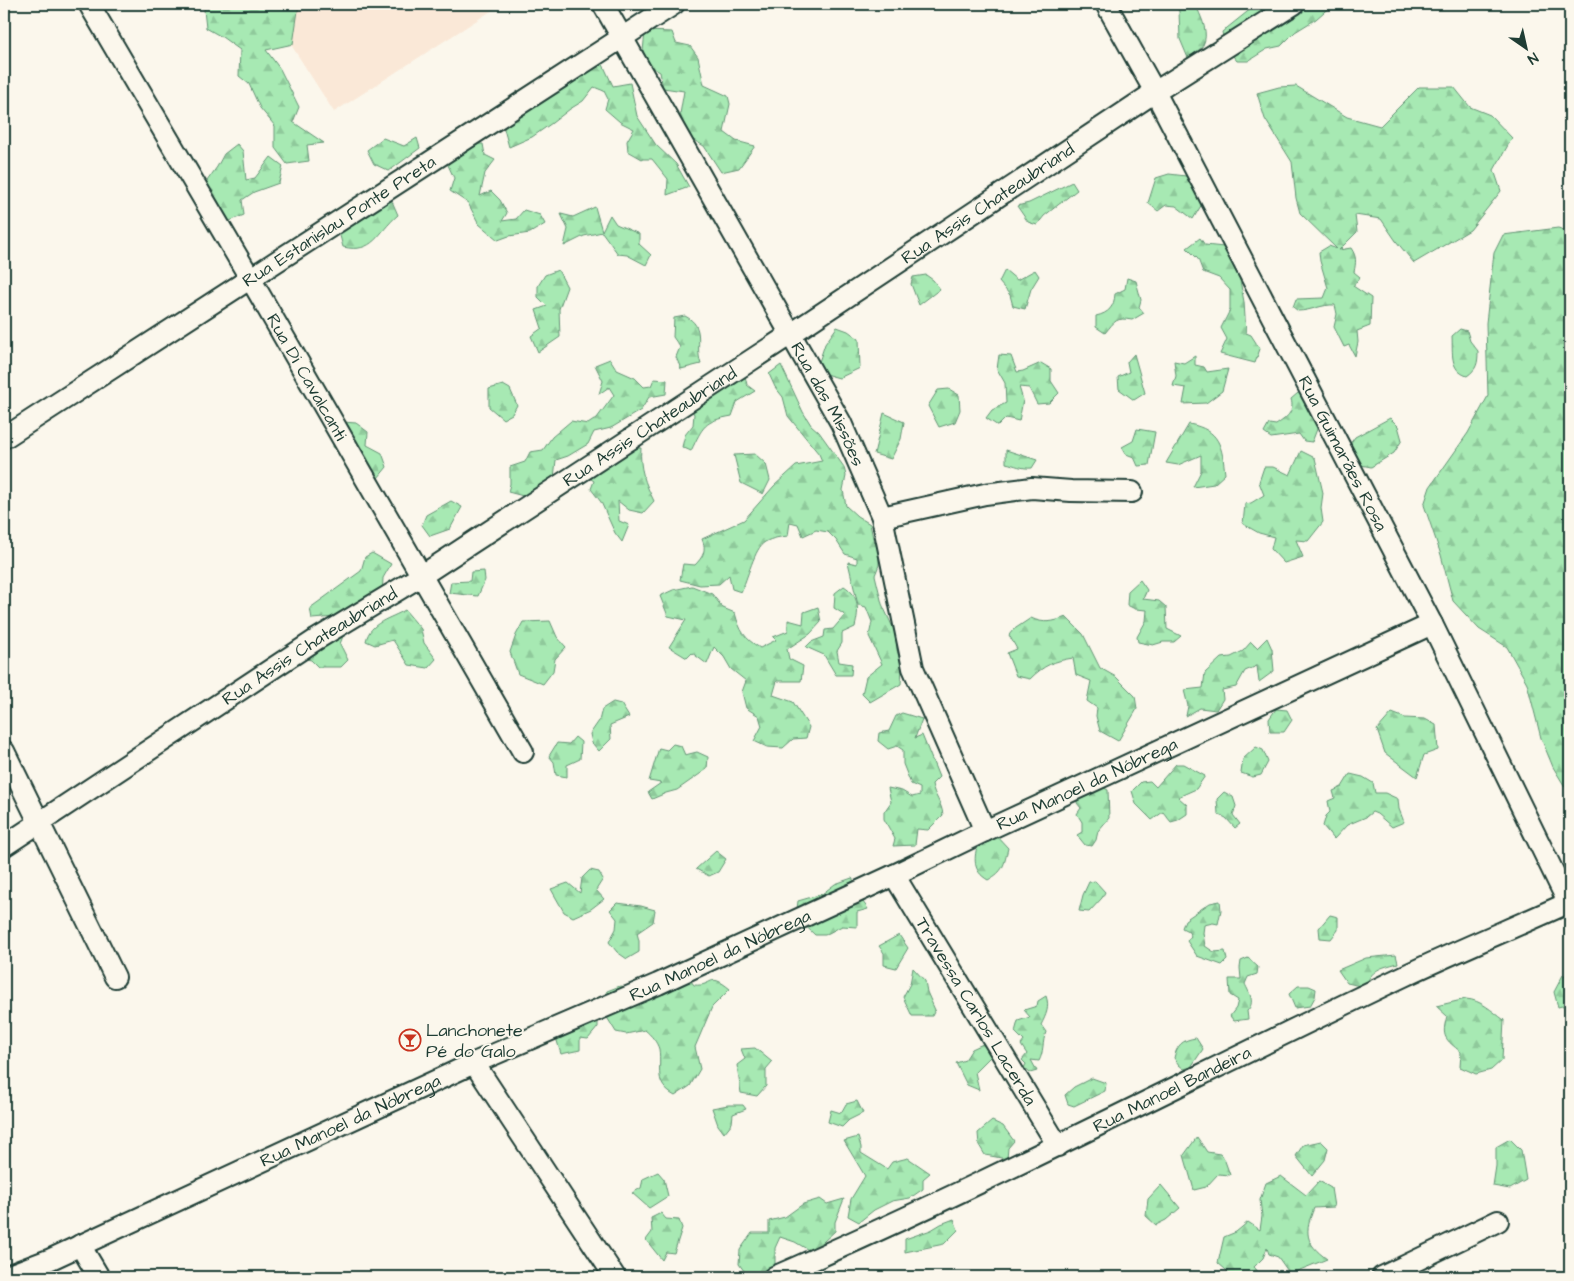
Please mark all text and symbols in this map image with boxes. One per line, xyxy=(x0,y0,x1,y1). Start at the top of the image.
north arrow xyxy=(1502,22,1552,72)
text: N xyxy=(1523,47,1542,69)
street label: Rua Assis Chateaubriand xyxy=(896,137,1079,270)
street label: Rua Estanislau Ponte Preta xyxy=(237,150,441,293)
street label: Rua Di Cavalcanti xyxy=(260,309,353,446)
street label: Rua das Missões xyxy=(784,337,870,470)
street label: Rua Assis Chateaubriand xyxy=(558,361,742,493)
street label: Rua Guimarães Rosa xyxy=(1292,371,1394,536)
street label: Rua Assis Chateaubriand xyxy=(217,581,402,712)
street label: Rua Manoel da Nóbrega xyxy=(993,732,1181,837)
street label: Rua Manoel da Nóbrega xyxy=(626,903,815,1008)
street label: Travessa Carlos Lacerda xyxy=(909,912,1043,1110)
place label: Lanchonete Pé do Galo xyxy=(426,1018,523,1064)
bar icon: Lanchonete Pé do Galo xyxy=(398,1028,422,1052)
street label: Rua Manoel Bandeira xyxy=(1089,1040,1255,1139)
street label: Rua Manoel da Nóbrega xyxy=(256,1068,445,1174)

